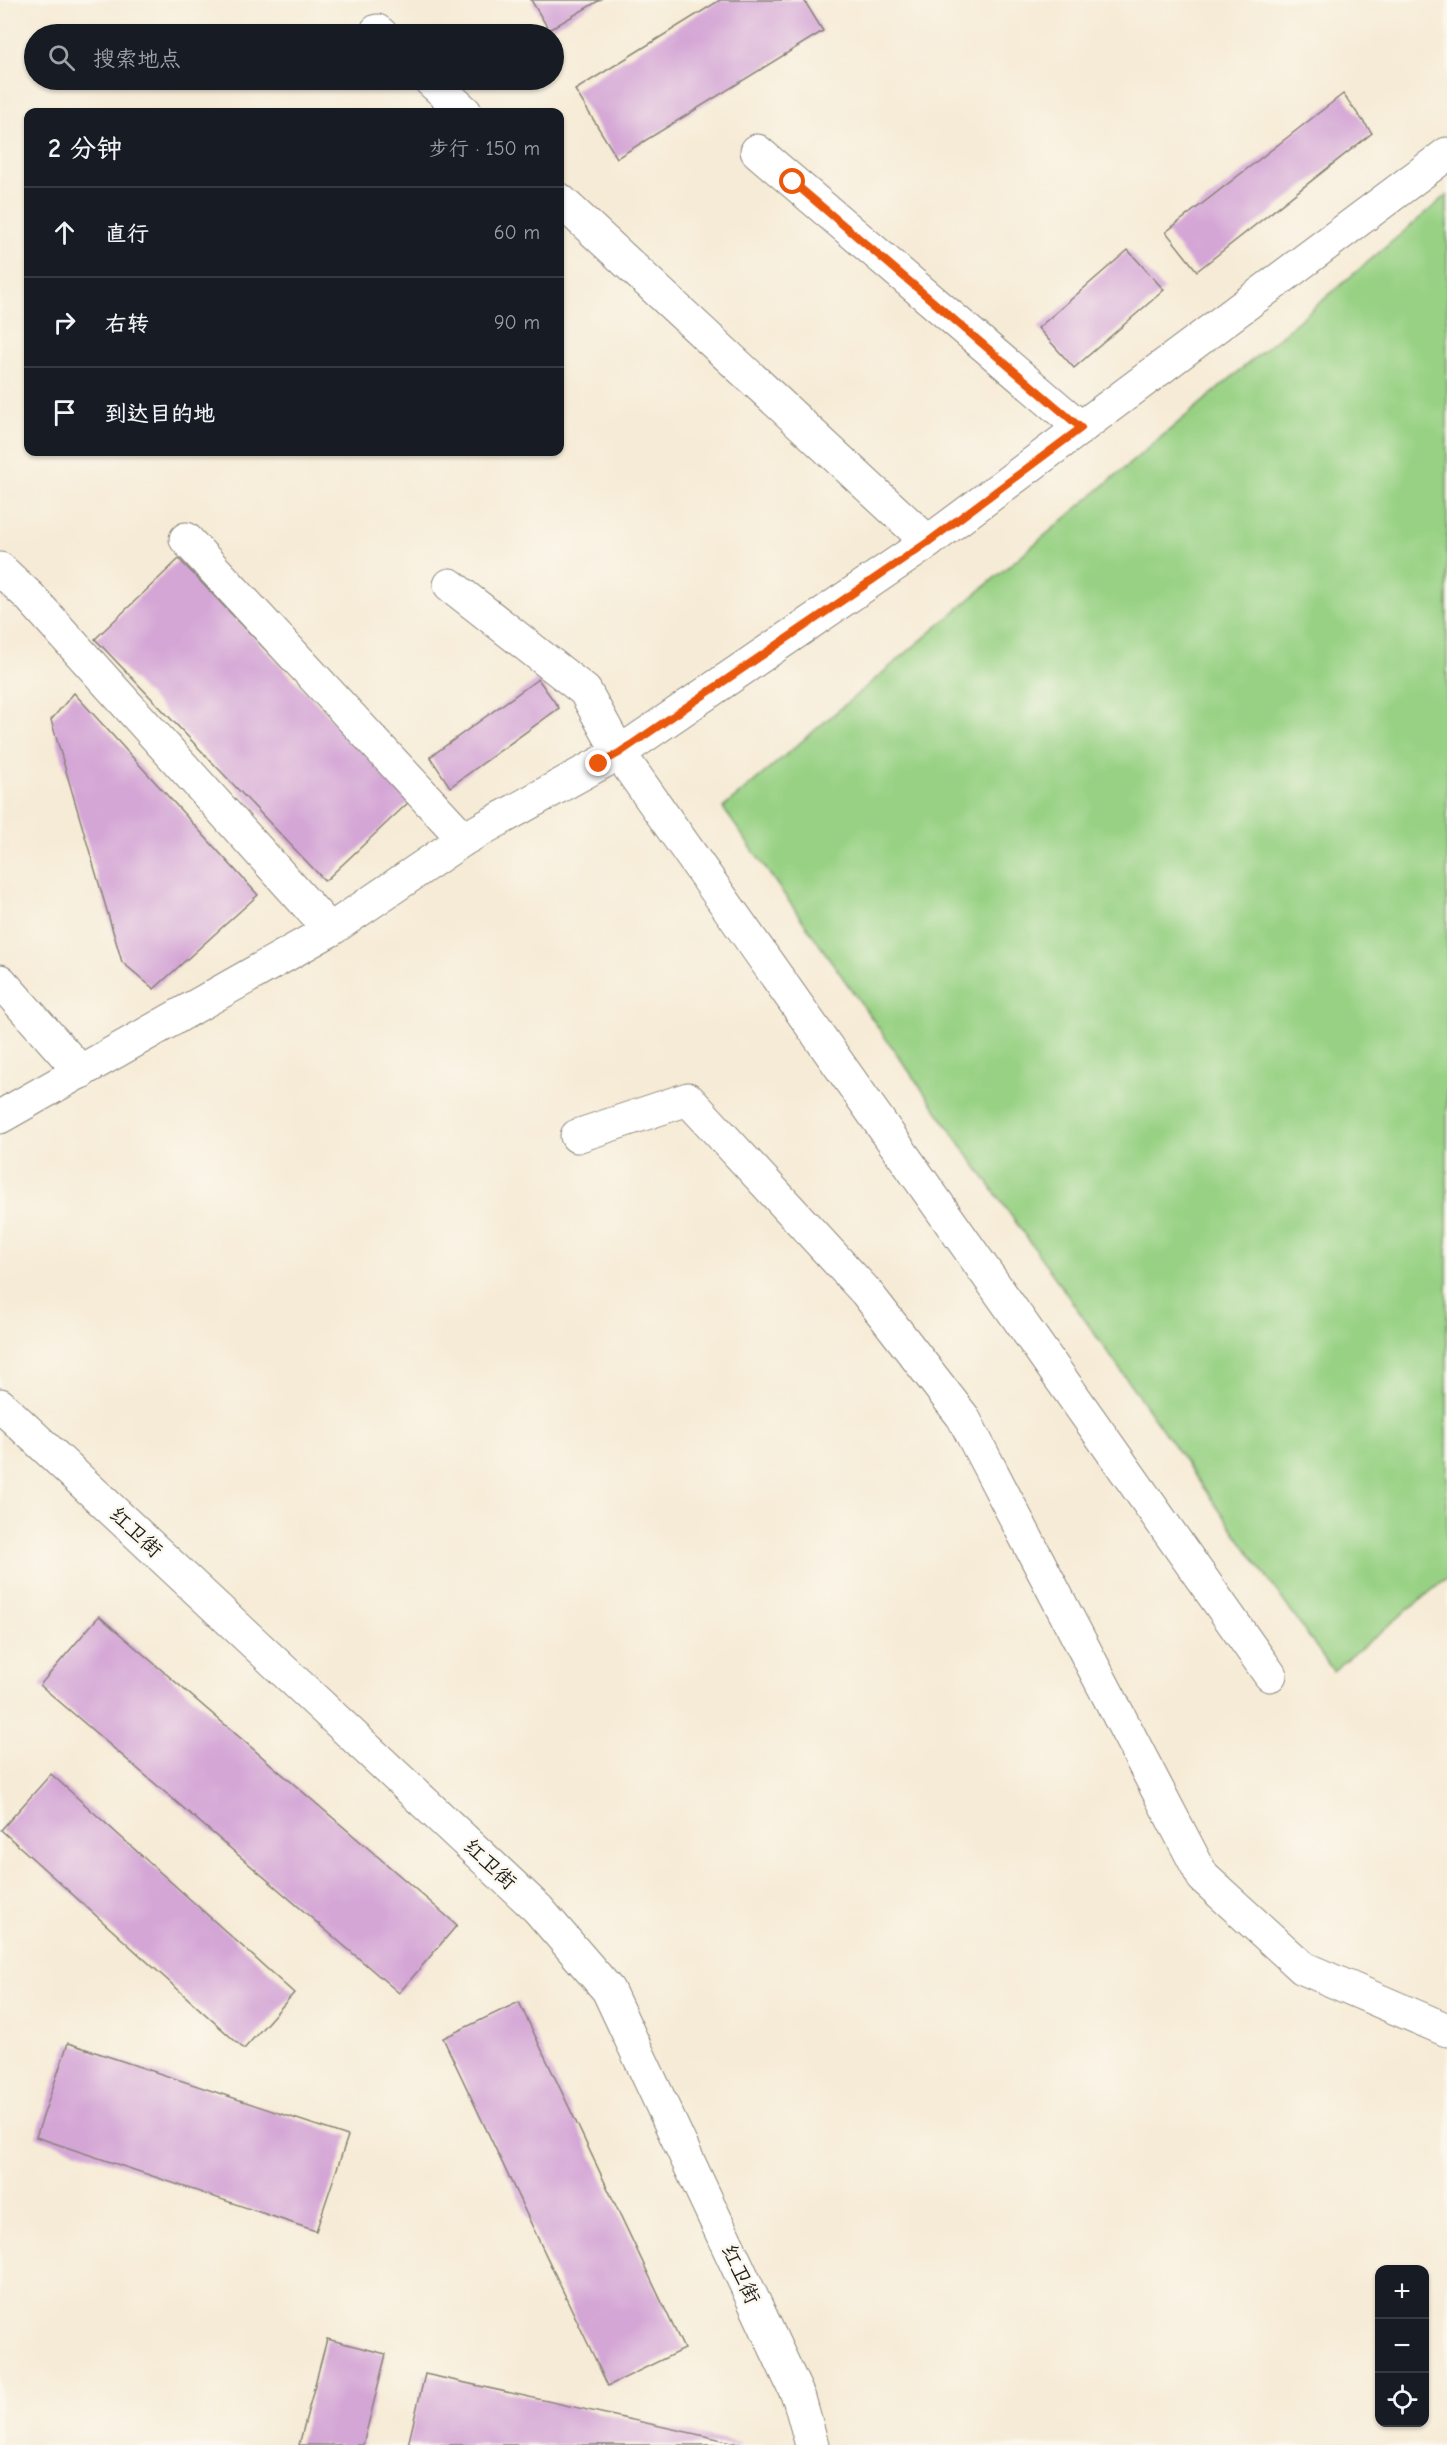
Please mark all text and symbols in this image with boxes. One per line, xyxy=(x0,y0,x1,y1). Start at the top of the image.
search box xyxy=(24,24,564,90)
icon: search xyxy=(45,41,78,74)
text: 搜索地点 xyxy=(93,46,181,72)
text: 2 分钟 xyxy=(48,134,122,164)
text: 步行 · 150 m xyxy=(429,137,540,160)
route start xyxy=(779,168,805,194)
icon: ahead xyxy=(48,216,81,249)
text: 直行 xyxy=(105,221,149,247)
text: 60 m xyxy=(494,221,540,244)
icon: right xyxy=(48,306,81,339)
text: 右转 xyxy=(105,311,149,337)
text: 90 m xyxy=(494,311,540,334)
icon: arrive xyxy=(48,396,81,429)
text: 到达目的地 xyxy=(105,401,215,427)
route end xyxy=(585,750,611,776)
street label: 红卫街 xyxy=(105,1502,167,1562)
street label: 红卫街 xyxy=(459,1834,521,1894)
street label: 红卫街 xyxy=(717,2240,765,2308)
map controls xyxy=(1375,2265,1429,2427)
button: + xyxy=(1375,2265,1429,2319)
button: − xyxy=(1375,2319,1429,2373)
button: locate xyxy=(1375,2373,1429,2427)

